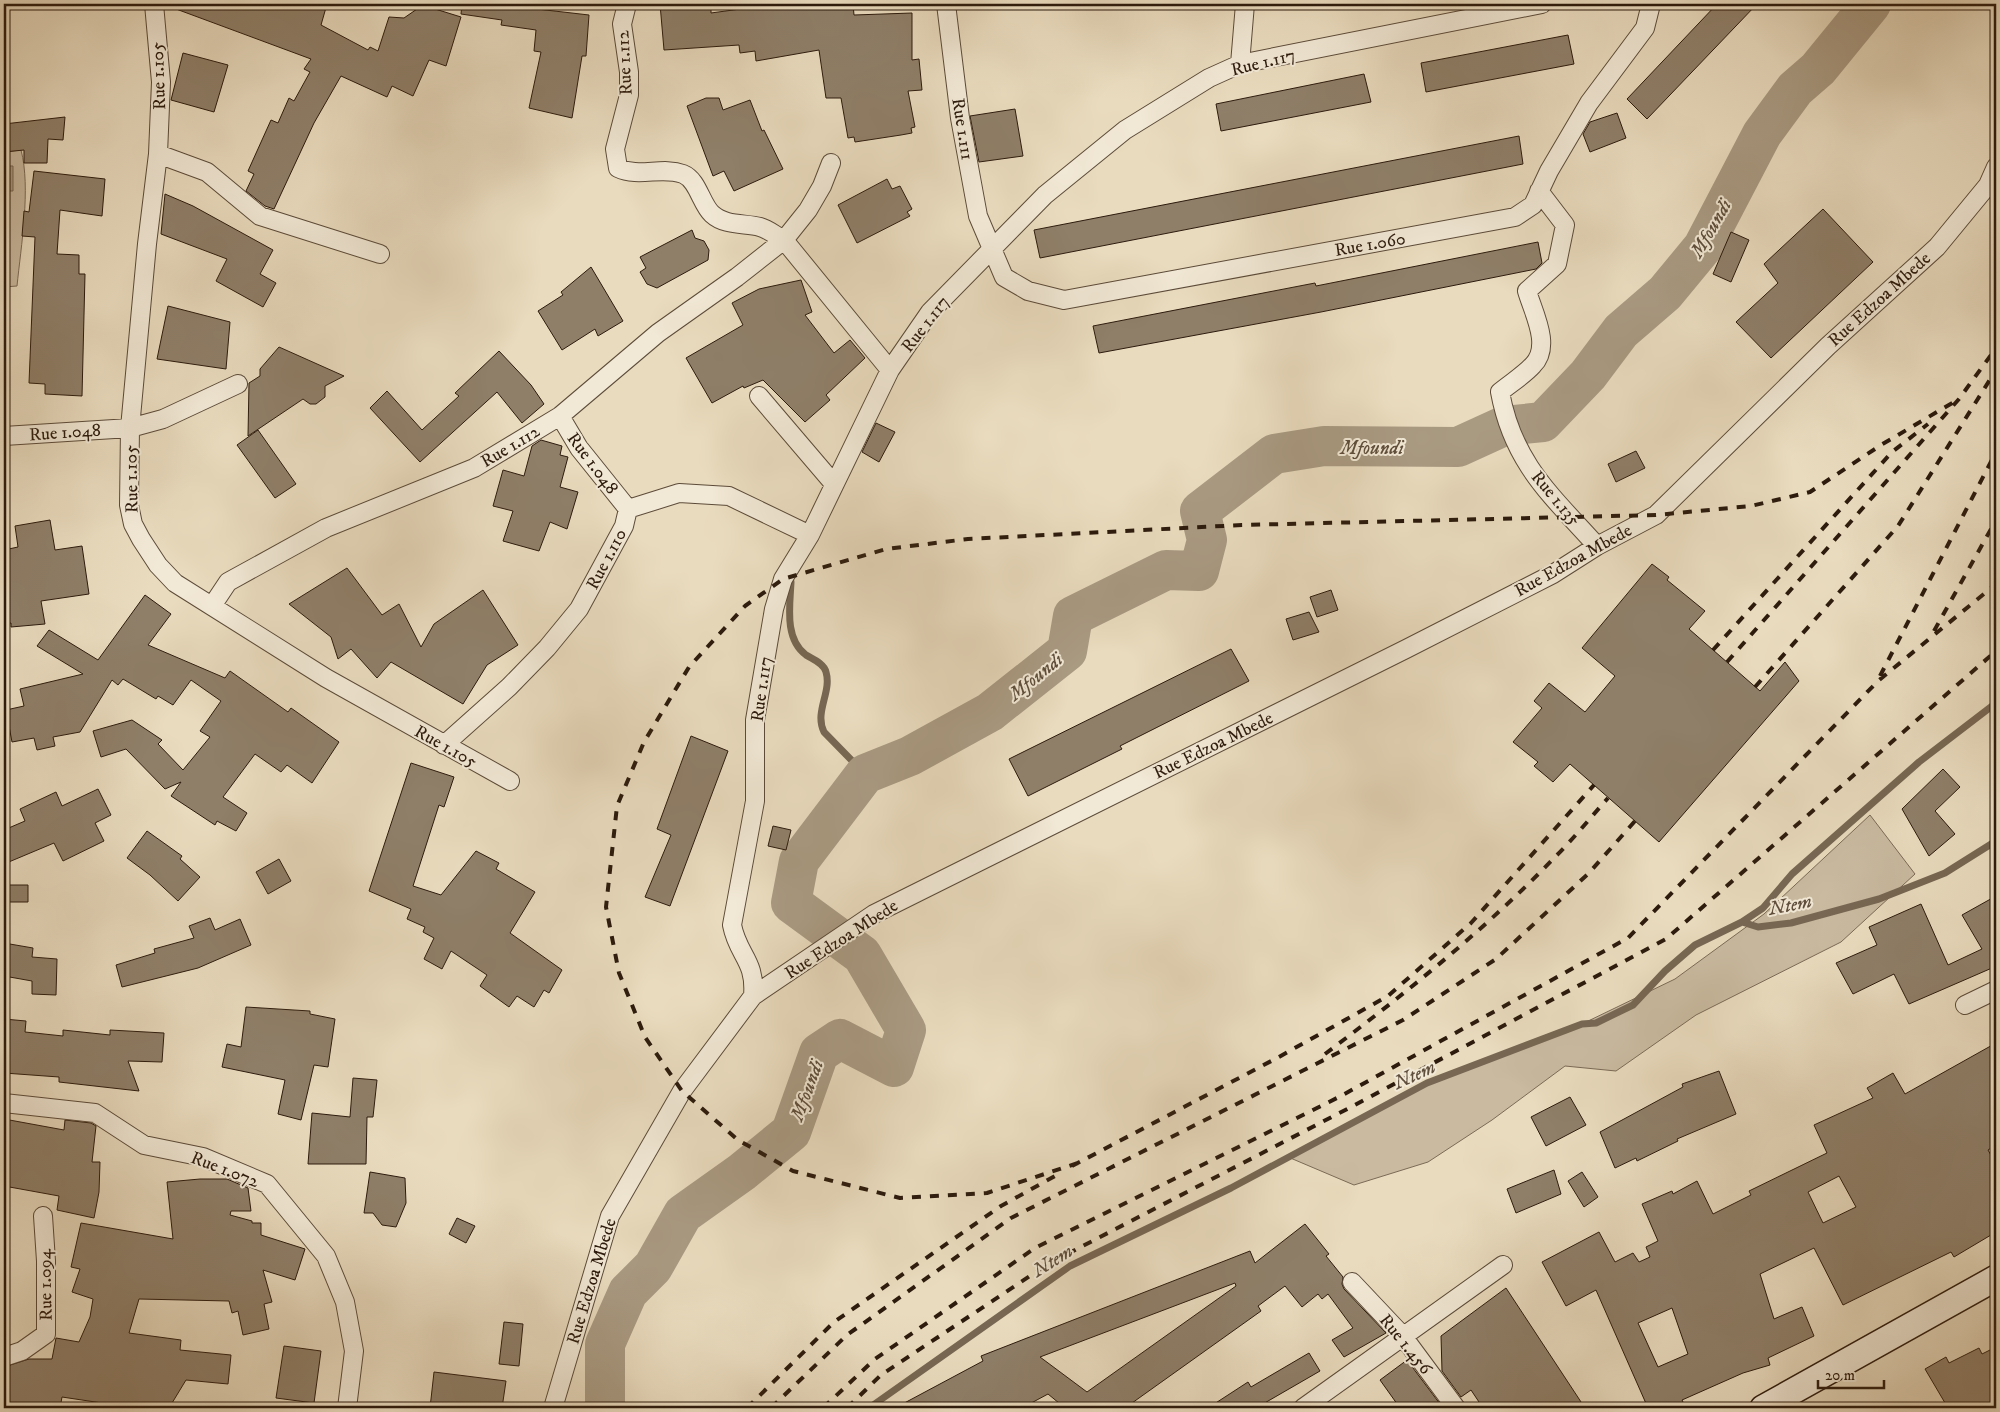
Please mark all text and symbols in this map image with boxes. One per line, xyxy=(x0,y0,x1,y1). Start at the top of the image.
street label: Rue 1.112 xyxy=(612,30,638,96)
street label: Rue 1.105 xyxy=(147,42,171,110)
street label: Rue 1.117 xyxy=(1229,44,1298,82)
street label: Rue 1.111 xyxy=(946,96,978,162)
water label: Mfoundi xyxy=(1685,195,1737,264)
street label: Rue 1.060 xyxy=(1333,228,1407,262)
street label: Rue Edzoa Mbede xyxy=(1824,248,1936,352)
street label: Rue 1.117 xyxy=(897,292,955,357)
street label: Rue 1.048 xyxy=(28,420,102,446)
street label: Rue 1.112 xyxy=(477,421,544,473)
street label: Rue 1.048 xyxy=(562,428,623,499)
water label: Mfoundi xyxy=(1339,437,1404,460)
street label: Rue 1.105 xyxy=(120,445,144,513)
street label: Rue 1.135 xyxy=(1526,467,1585,531)
street label: Rue Edzoa Mbede xyxy=(1511,520,1636,602)
street label: Rue 1.110 xyxy=(582,525,632,594)
water label: Mfoundi xyxy=(1003,648,1068,707)
street label: Rue 1.117 xyxy=(747,655,777,723)
street label: Rue Edzoa Mbede xyxy=(1150,707,1277,784)
street label: Rue 1.105 xyxy=(410,721,481,773)
water label: Ntem xyxy=(1766,890,1814,921)
street label: Rue Edzoa Mbede xyxy=(781,895,902,985)
water label: Mfoundi xyxy=(785,1056,829,1126)
water label: Ntem xyxy=(1389,1056,1439,1095)
street label: Rue 1.072 xyxy=(188,1147,262,1193)
street label: Rue Edzoa Mbede xyxy=(562,1216,622,1347)
water label: Ntem xyxy=(1027,1240,1077,1283)
street label: Rue 1.094 xyxy=(34,1248,58,1321)
street label: Rue 1.456 xyxy=(1374,1310,1437,1380)
scale bar xyxy=(1818,1357,1884,1389)
text: 20 m xyxy=(1825,1366,1855,1385)

